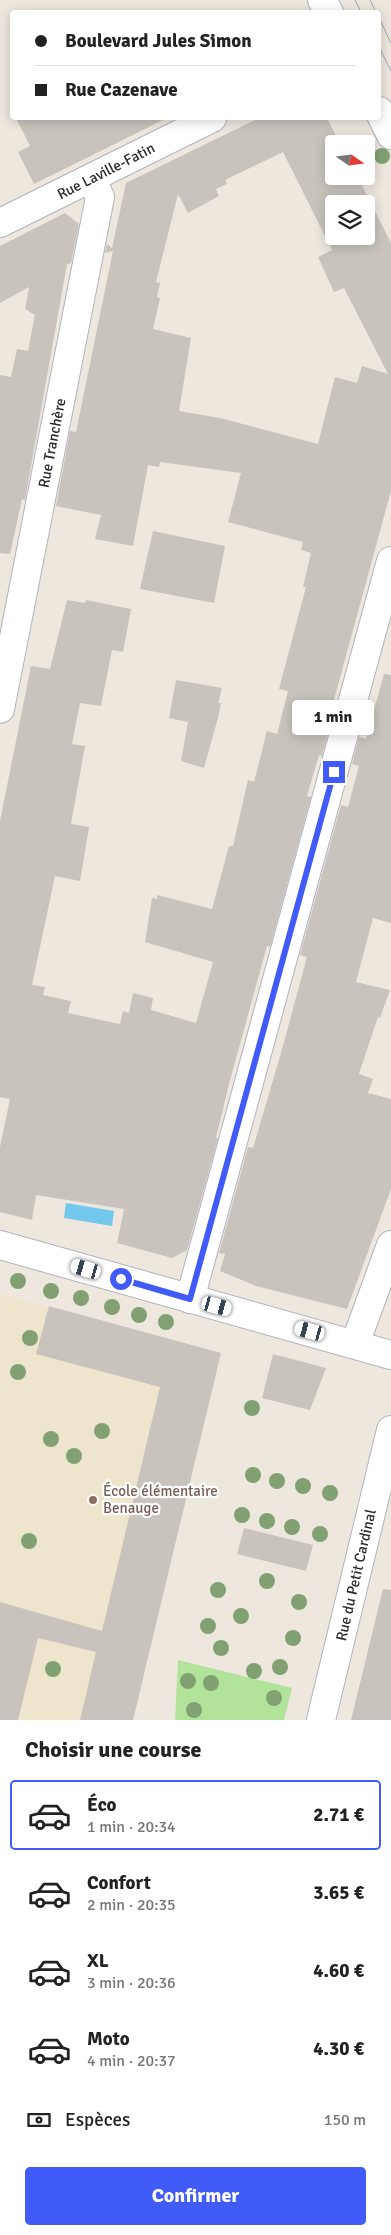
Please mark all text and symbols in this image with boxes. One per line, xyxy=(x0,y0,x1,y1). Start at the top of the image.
text: Boulevard Jules Simon xyxy=(65,29,252,53)
text: Rue Cazenave xyxy=(65,78,178,102)
north arrow xyxy=(325,135,375,185)
map controls xyxy=(325,135,375,245)
street label: Rue Laville-Fatin xyxy=(54,139,158,203)
button: layers xyxy=(325,195,375,245)
street label: Rue Tranchère xyxy=(34,397,70,489)
callout: 1 min xyxy=(293,700,375,734)
text: 1 min xyxy=(314,707,352,727)
route end xyxy=(323,761,345,783)
car xyxy=(69,1258,102,1280)
route start xyxy=(110,1268,132,1290)
car xyxy=(200,1295,233,1317)
car xyxy=(293,1320,326,1342)
place label: École élémentaire Benauge xyxy=(103,1481,218,1517)
marker: École élémentaire Benauge xyxy=(87,1494,99,1506)
street label: Rue du Petit Cardinal xyxy=(332,1507,380,1643)
text: Choisir une course xyxy=(25,1736,201,1763)
icon: car xyxy=(27,1793,72,1838)
text: Éco xyxy=(87,1793,117,1817)
text: 2.71 € xyxy=(313,1803,364,1827)
text: 1 min · 20:34 xyxy=(87,1817,176,1837)
icon: car xyxy=(27,1871,72,1916)
text: Confort xyxy=(87,1871,151,1895)
text: 3.65 € xyxy=(313,1881,364,1905)
text: 2 min · 20:35 xyxy=(87,1895,176,1915)
icon: car xyxy=(27,1949,72,1994)
text: XL xyxy=(87,1949,109,1973)
text: 4.60 € xyxy=(313,1959,364,1983)
text: 3 min · 20:36 xyxy=(87,1973,176,1993)
icon: car xyxy=(27,2027,72,2072)
text: Moto xyxy=(87,2027,130,2051)
text: 4.30 € xyxy=(313,2037,364,2061)
text: 4 min · 20:37 xyxy=(87,2051,176,2071)
icon: cash xyxy=(25,2106,53,2134)
text: Espèces xyxy=(65,2108,130,2132)
text: 150 m xyxy=(324,2110,366,2130)
button: Confirmer xyxy=(25,2167,366,2225)

